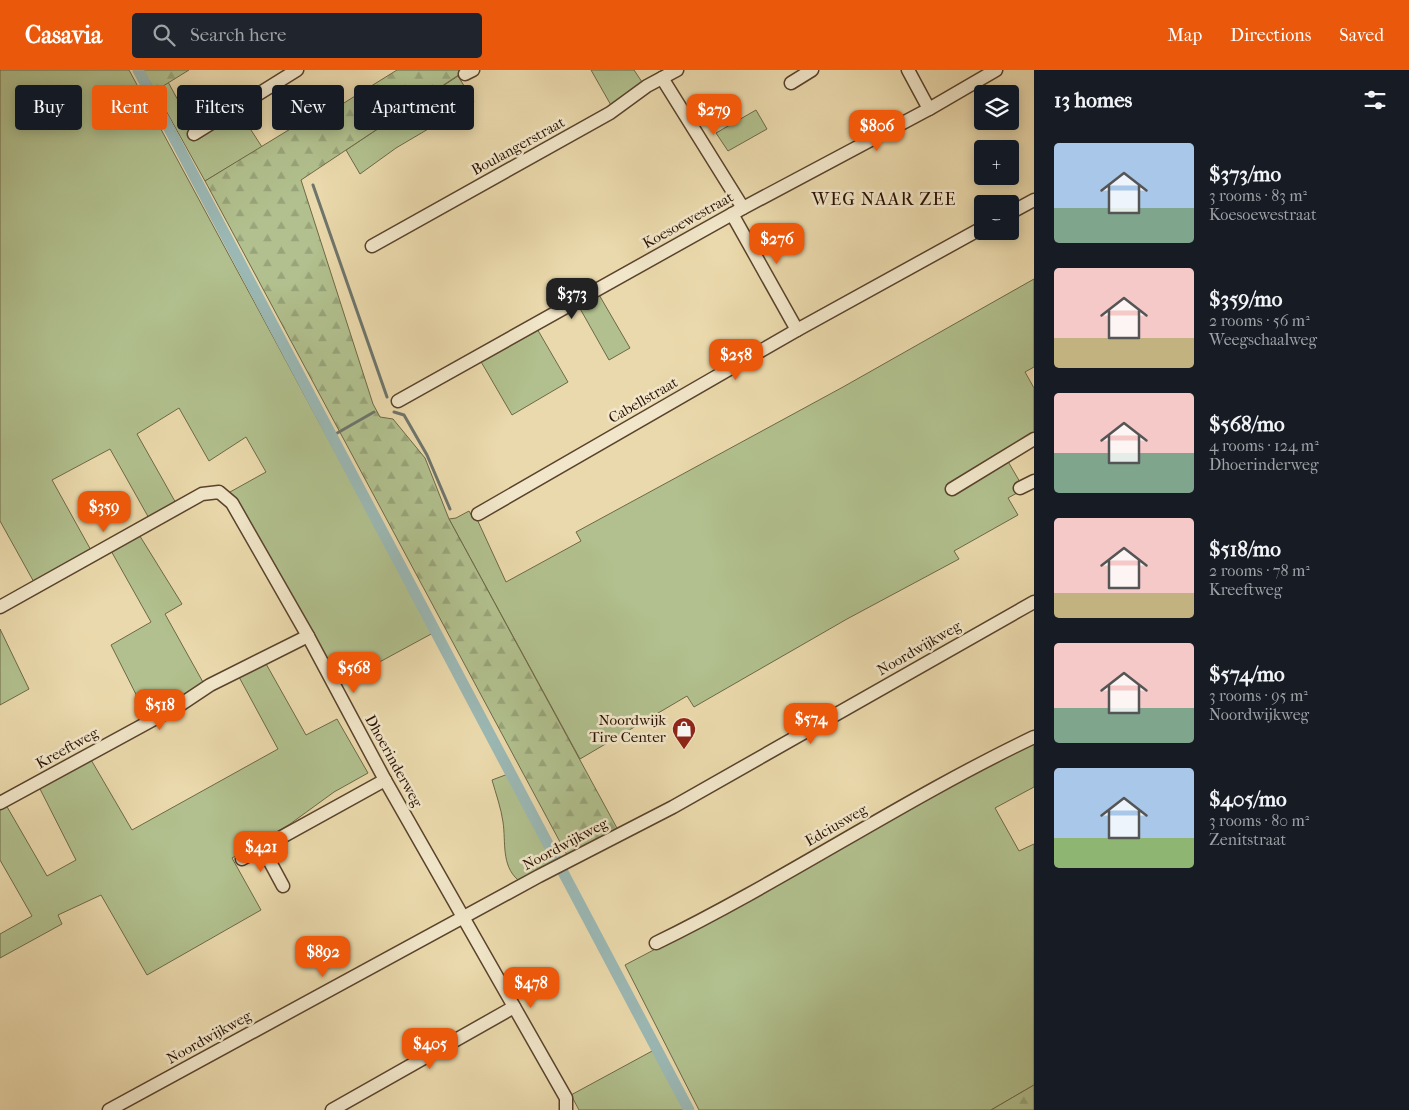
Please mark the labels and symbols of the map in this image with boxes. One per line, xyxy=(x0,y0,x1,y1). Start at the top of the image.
pin: $279 xyxy=(684,93,744,136)
pin: $806 xyxy=(847,109,907,152)
street label: Boulangerstraat xyxy=(468,113,568,179)
street label: Koesoewestraat xyxy=(640,187,737,252)
district label: WEG NAAR ZEE xyxy=(811,189,956,210)
pin: $276 xyxy=(747,222,807,265)
pin: $373 xyxy=(542,278,602,320)
pin: $258 xyxy=(706,338,766,381)
street label: Cabellstraat xyxy=(605,373,681,427)
pin: $359 xyxy=(74,490,134,533)
street label: Noordwijkweg xyxy=(874,616,965,679)
pin: $568 xyxy=(324,652,384,694)
pin: $518 xyxy=(130,688,190,731)
pin: $574 xyxy=(781,702,841,745)
place label: Noordwijk Tire Center xyxy=(590,711,667,746)
street label: Dhoerinderweg xyxy=(361,712,427,811)
shop icon: Noordwijk Tire Center xyxy=(671,716,697,750)
street label: Kreeftweg xyxy=(33,723,102,773)
street label: Edciusweg xyxy=(802,800,871,850)
street label: Noordwijkweg xyxy=(519,814,612,874)
pin: $421 xyxy=(231,830,291,873)
pin: $892 xyxy=(293,936,353,978)
pin: $478 xyxy=(501,966,561,1009)
street label: Noordwijkweg xyxy=(164,1006,255,1068)
pin: $405 xyxy=(400,1028,460,1070)

